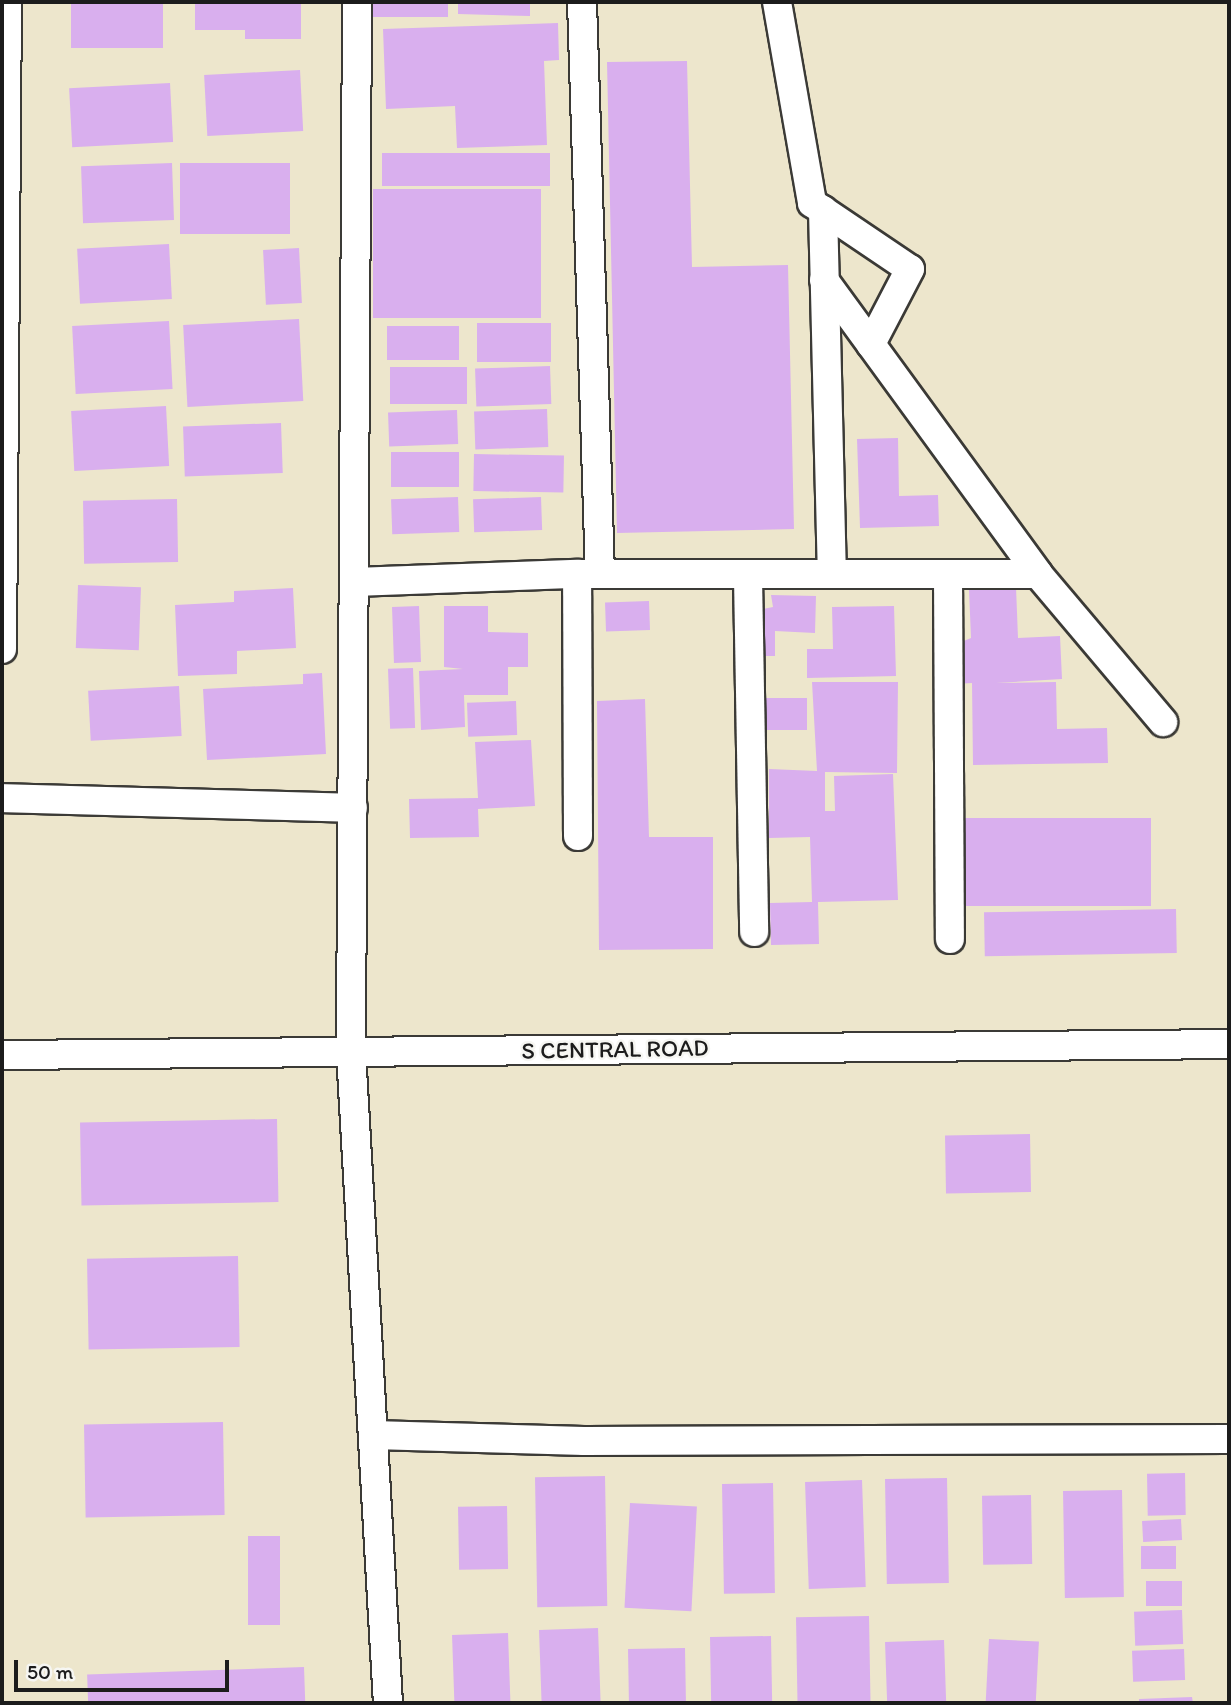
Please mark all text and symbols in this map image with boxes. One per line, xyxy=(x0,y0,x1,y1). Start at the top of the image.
street label: S CENTRAL ROAD xyxy=(521,1033,709,1065)
scale bar xyxy=(18,1646,233,1690)
text: 50 m xyxy=(27,1659,73,1684)

